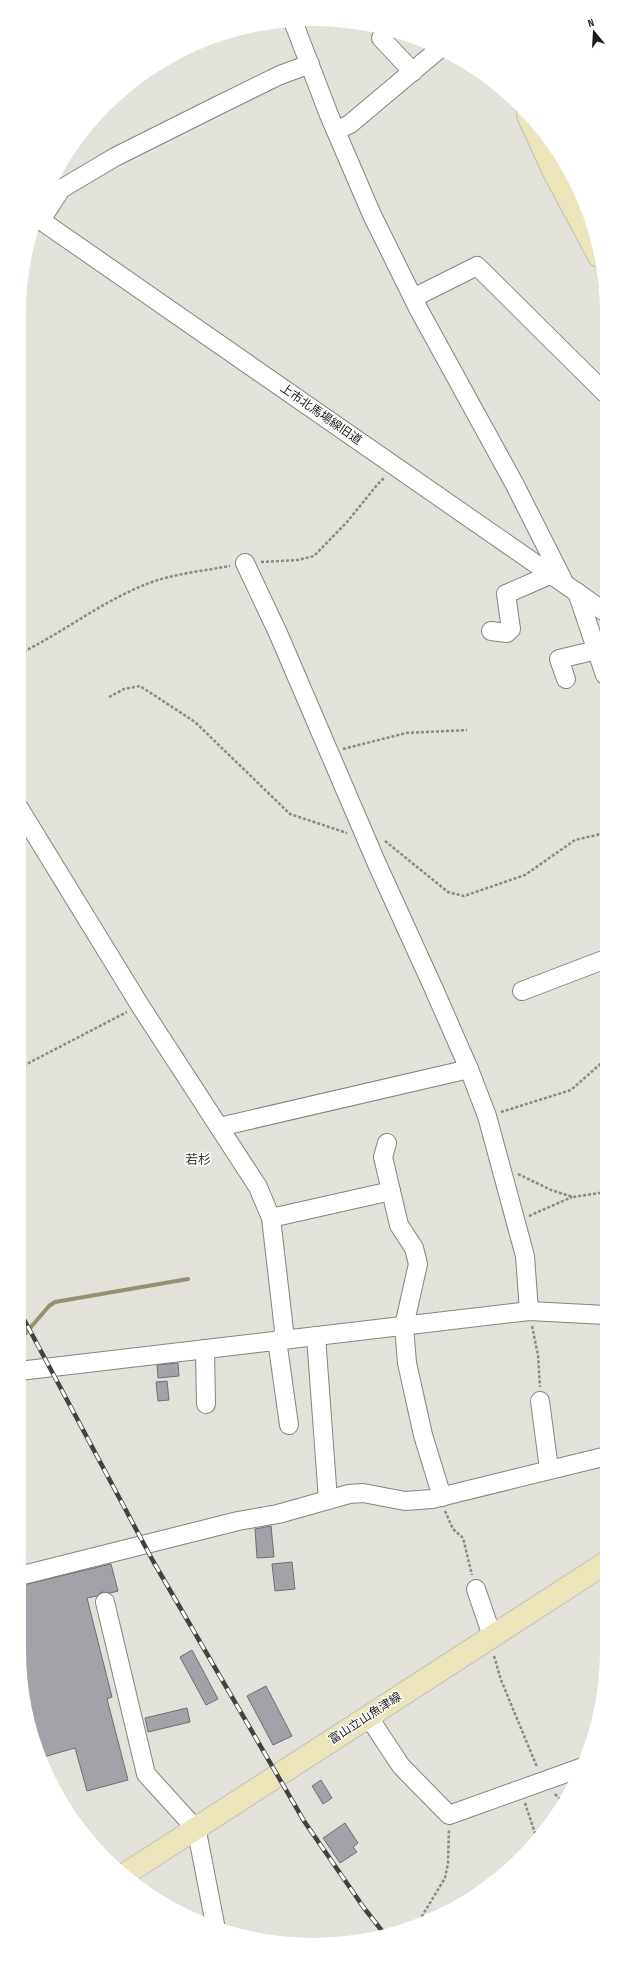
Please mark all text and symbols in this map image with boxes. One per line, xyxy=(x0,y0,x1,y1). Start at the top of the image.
north arrow xyxy=(574,12,614,52)
text: N xyxy=(586,16,596,30)
street label: 上市北馬場線旧道 xyxy=(277,381,364,448)
district label: 若杉 xyxy=(185,1152,211,1168)
street label: 富山立山魚津線 xyxy=(326,1689,405,1748)

